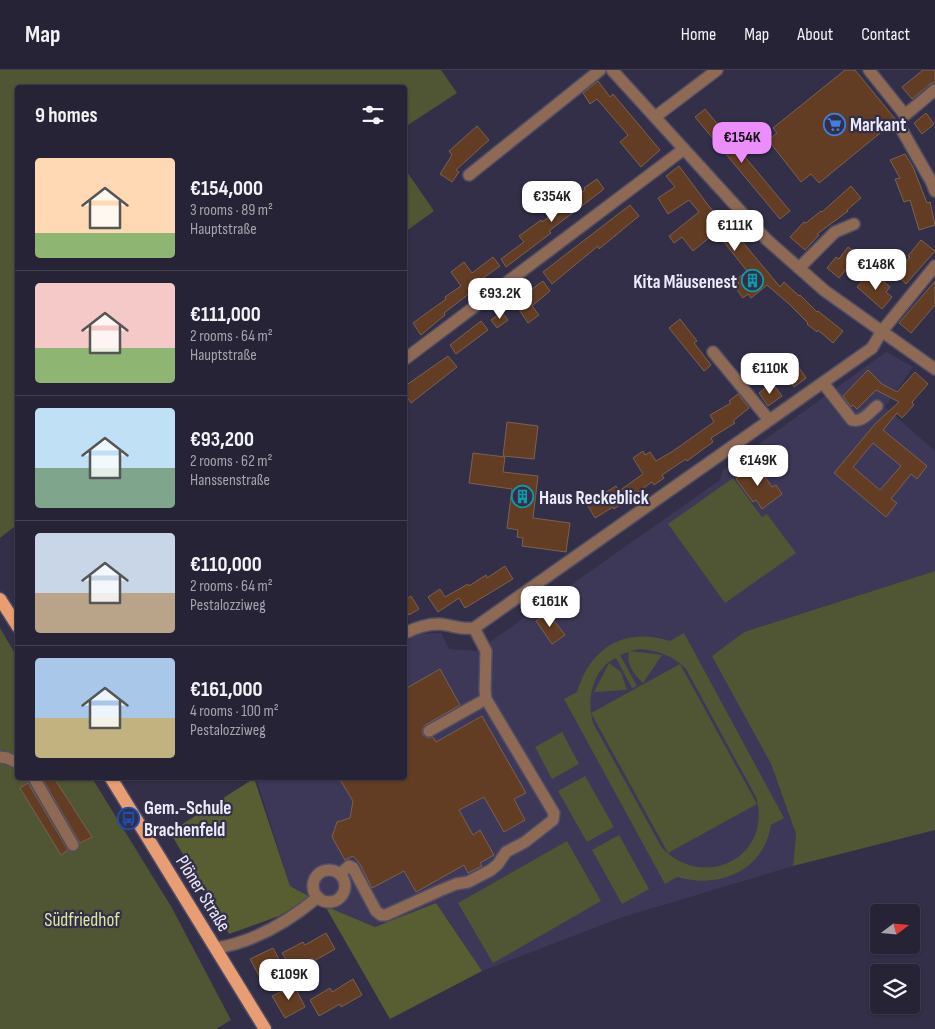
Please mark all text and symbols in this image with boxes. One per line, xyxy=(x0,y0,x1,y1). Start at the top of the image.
text: Map xyxy=(25,20,60,49)
text: Home xyxy=(681,24,716,45)
text: Map xyxy=(744,24,769,45)
text: About xyxy=(797,24,833,45)
text: Contact xyxy=(861,24,910,45)
icon: filters xyxy=(359,101,387,129)
text: 9 homes xyxy=(35,103,98,128)
supermarket icon: Markant xyxy=(822,112,846,136)
place label: Markant xyxy=(850,114,906,137)
pin: €154K xyxy=(707,122,777,164)
text: €154K xyxy=(723,128,761,147)
text: €154,000 xyxy=(190,176,263,201)
icon: home xyxy=(75,178,135,238)
pin: €354K xyxy=(517,180,587,223)
text: €354K xyxy=(533,187,571,206)
text: 3 rooms · 89 m² xyxy=(190,201,273,220)
pin: €111K xyxy=(700,210,770,252)
text: €111K xyxy=(717,216,753,235)
text: Hauptstraße xyxy=(190,220,257,239)
pin: €148K xyxy=(841,248,911,291)
text: €148K xyxy=(857,255,895,274)
building icon: Kita Mäusenest xyxy=(741,269,765,293)
place label: Kita Mäusenest xyxy=(633,271,737,294)
pin: €93.2K xyxy=(459,278,541,320)
text: €93.2K xyxy=(479,284,521,303)
text: €111,000 xyxy=(190,302,261,327)
icon: home xyxy=(75,303,135,363)
text: 2 rooms · 64 m² xyxy=(190,327,273,346)
text: Hauptstraße xyxy=(190,346,257,365)
pin: €110K xyxy=(735,352,805,395)
text: €110K xyxy=(752,359,788,378)
text: €93,200 xyxy=(190,427,254,452)
icon: home xyxy=(75,428,135,488)
pin: €149K xyxy=(723,444,793,487)
text: €149K xyxy=(739,451,777,470)
text: 2 rooms · 62 m² xyxy=(190,452,273,471)
text: Hanssenstraße xyxy=(190,471,270,490)
building icon: Haus Reckeblick xyxy=(511,485,535,509)
place label: Haus Reckeblick xyxy=(539,487,649,510)
text: €110,000 xyxy=(190,552,262,577)
icon: home xyxy=(75,553,135,613)
text: 2 rooms · 64 m² xyxy=(190,577,273,596)
pin: €161K xyxy=(515,586,585,628)
text: €161K xyxy=(532,592,568,611)
text: Pestalozziweg xyxy=(190,596,266,615)
text: €161,000 xyxy=(190,677,263,702)
icon: home xyxy=(75,678,135,738)
text: 4 rooms · 100 m² xyxy=(190,702,279,721)
text: Pestalozziweg xyxy=(190,721,266,740)
place label: Gem.-Schule Brachenfeld xyxy=(144,797,231,842)
bus stop icon: Gem.-Schule Brachenfeld xyxy=(116,806,140,830)
street label: Plöner Straße xyxy=(170,851,235,936)
north arrow xyxy=(870,904,920,954)
map controls xyxy=(870,904,920,1014)
park label: Südfriedhof xyxy=(44,909,120,932)
pin: €109K xyxy=(254,958,324,1001)
button: layers xyxy=(870,964,920,1014)
text: €109K xyxy=(270,965,308,984)

